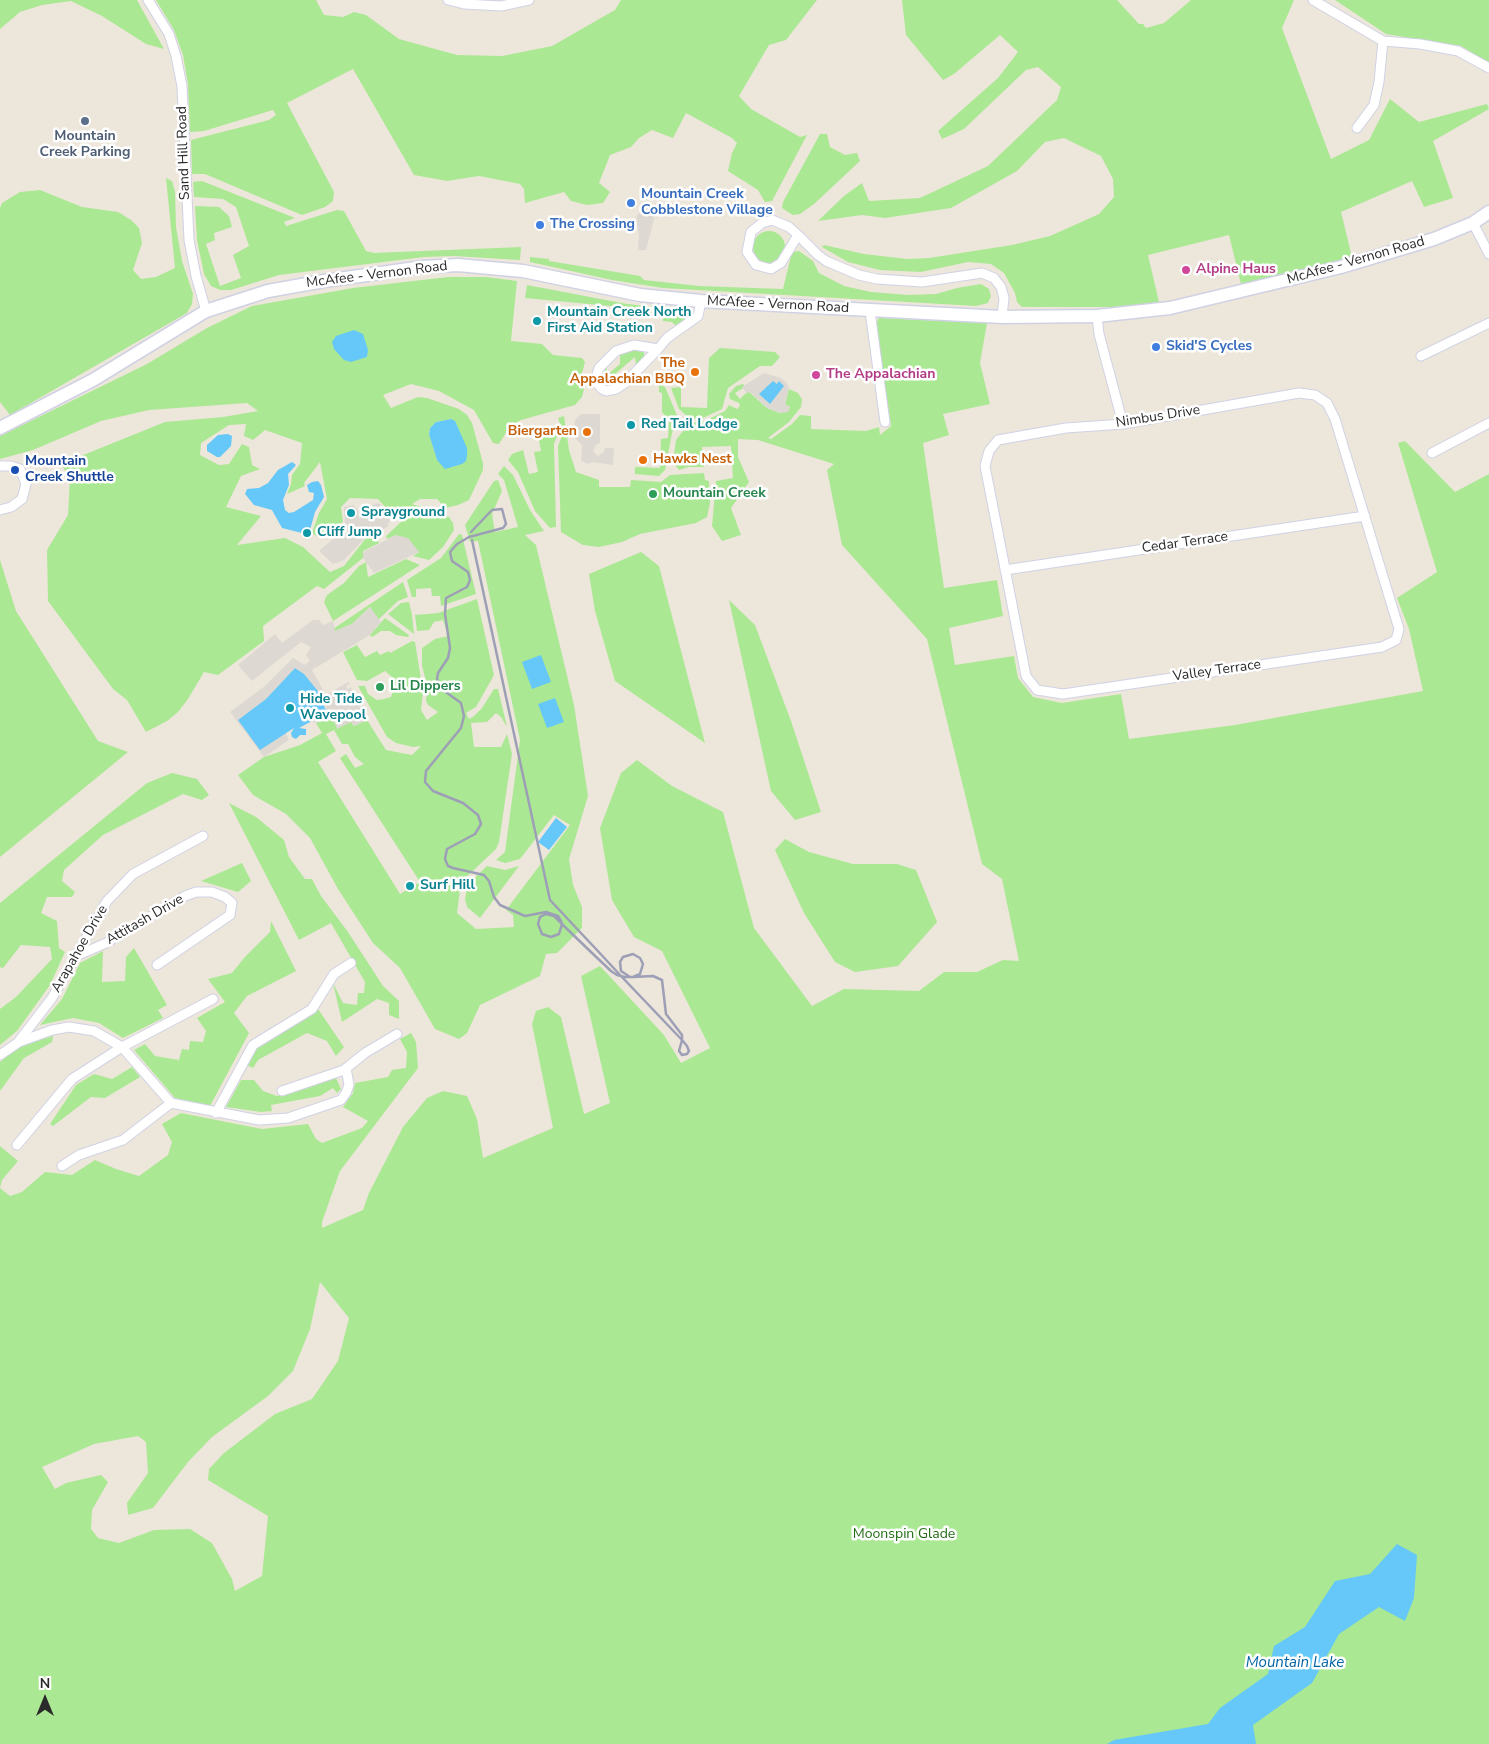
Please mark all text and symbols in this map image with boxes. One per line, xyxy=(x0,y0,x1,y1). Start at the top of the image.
street label: Sand Hill Road xyxy=(174,106,194,200)
marker: Mountain Creek Parking xyxy=(79,115,91,127)
place label: Mountain Creek Parking xyxy=(39,129,131,162)
place label: Mountain Creek Cobblestone Village xyxy=(641,187,773,220)
marker: Mountain Creek Cobblestone Village xyxy=(625,197,637,209)
place label: The Crossing xyxy=(550,217,635,233)
marker: The Crossing xyxy=(534,219,546,231)
street label: McAfee - Vernon Road xyxy=(1285,233,1427,289)
street label: McAfee - Vernon Road xyxy=(305,258,449,292)
place label: Alpine Haus xyxy=(1196,262,1276,278)
marker: Alpine Haus xyxy=(1180,264,1192,276)
street label: McAfee - Vernon Road xyxy=(707,293,849,317)
place label: Mountain Creek North First Aid Station xyxy=(547,305,691,338)
marker: Mountain Creek North First Aid Station xyxy=(531,315,543,327)
place label: Skid'S Cycles xyxy=(1166,339,1252,355)
marker: Skid'S Cycles xyxy=(1150,341,1162,353)
place label: The Appalachian BBQ xyxy=(570,356,685,388)
marker: The Appalachian BBQ xyxy=(689,366,701,378)
place label: The Appalachian xyxy=(826,367,935,383)
marker: The Appalachian xyxy=(810,369,822,381)
street label: Nimbus Drive xyxy=(1115,402,1201,432)
place label: Red Tail Lodge xyxy=(641,417,738,433)
marker: Red Tail Lodge xyxy=(625,419,637,431)
place label: Biergarten xyxy=(508,424,577,440)
marker: Biergarten xyxy=(581,426,593,438)
place label: Hawks Nest xyxy=(653,452,732,468)
place label: Mountain Creek Shuttle xyxy=(25,454,114,487)
marker: Hawks Nest xyxy=(637,454,649,466)
marker: Mountain Creek Shuttle xyxy=(9,464,21,476)
place label: Mountain Creek xyxy=(663,486,766,502)
marker: Mountain Creek xyxy=(647,488,659,500)
place label: Sprayground xyxy=(361,505,445,521)
marker: Sprayground xyxy=(345,507,357,519)
place label: Cliff Jump xyxy=(317,525,382,541)
marker: Cliff Jump xyxy=(301,527,313,539)
street label: Cedar Terrace xyxy=(1141,529,1229,557)
street label: Valley Terrace xyxy=(1172,657,1262,685)
place label: Lil Dippers xyxy=(390,679,461,695)
marker: Lil Dippers xyxy=(374,681,386,693)
place label: Hide Tide Wavepool xyxy=(300,692,366,724)
marker: Hide Tide Wavepool xyxy=(284,702,296,714)
place label: Surf Hill xyxy=(420,878,475,894)
marker: Surf Hill xyxy=(404,880,416,892)
street label: Attitash Drive xyxy=(103,891,187,949)
street label: Arapahoe Drive xyxy=(48,902,112,996)
park label: Moonspin Glade xyxy=(853,1527,955,1543)
water label: Mountain Lake xyxy=(1246,1654,1344,1672)
north arrow xyxy=(20,1674,70,1724)
text: N xyxy=(40,1674,50,1693)

